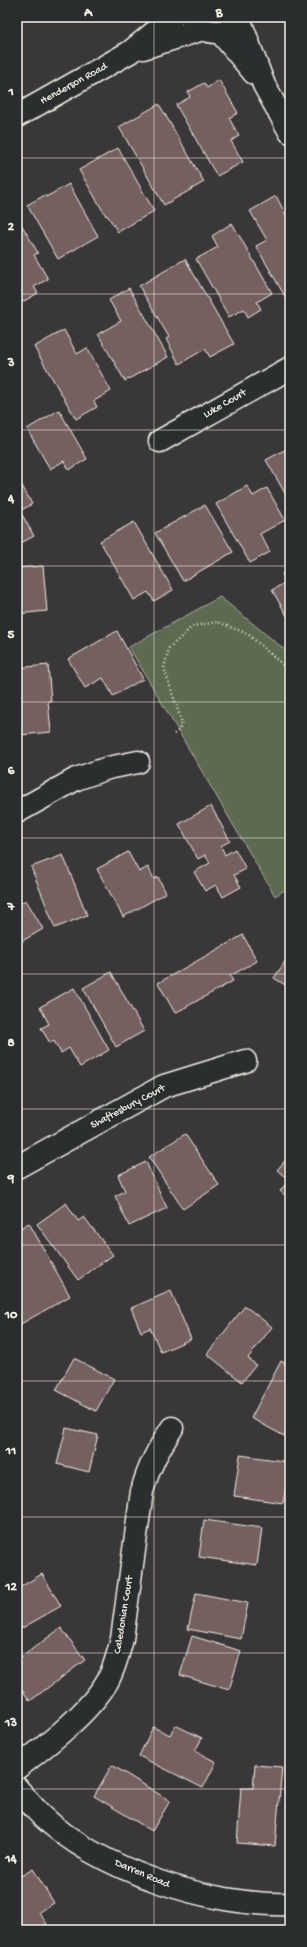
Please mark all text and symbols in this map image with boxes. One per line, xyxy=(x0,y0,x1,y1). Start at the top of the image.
text: A xyxy=(83,6,93,21)
text: B xyxy=(215,6,224,21)
street label: Henderson Road xyxy=(38,60,111,107)
text: 1 xyxy=(7,85,14,100)
text: 2 xyxy=(8,220,15,235)
text: 3 xyxy=(7,356,15,371)
street label: Luke Court xyxy=(201,386,250,421)
text: 4 xyxy=(7,492,15,507)
text: 5 xyxy=(8,628,15,643)
text: 6 xyxy=(8,764,15,779)
text: 7 xyxy=(7,900,16,915)
text: 8 xyxy=(7,1036,15,1051)
street label: Shaftesbury Court xyxy=(88,1081,169,1132)
text: 9 xyxy=(7,1172,15,1187)
text: 10 xyxy=(4,1308,18,1323)
text: 11 xyxy=(5,1444,16,1459)
street label: Caledonian Court xyxy=(112,1574,136,1655)
text: 12 xyxy=(4,1580,17,1595)
text: 13 xyxy=(4,1716,17,1731)
text: 14 xyxy=(4,1852,18,1867)
street label: Darren Road xyxy=(112,1857,173,1892)

